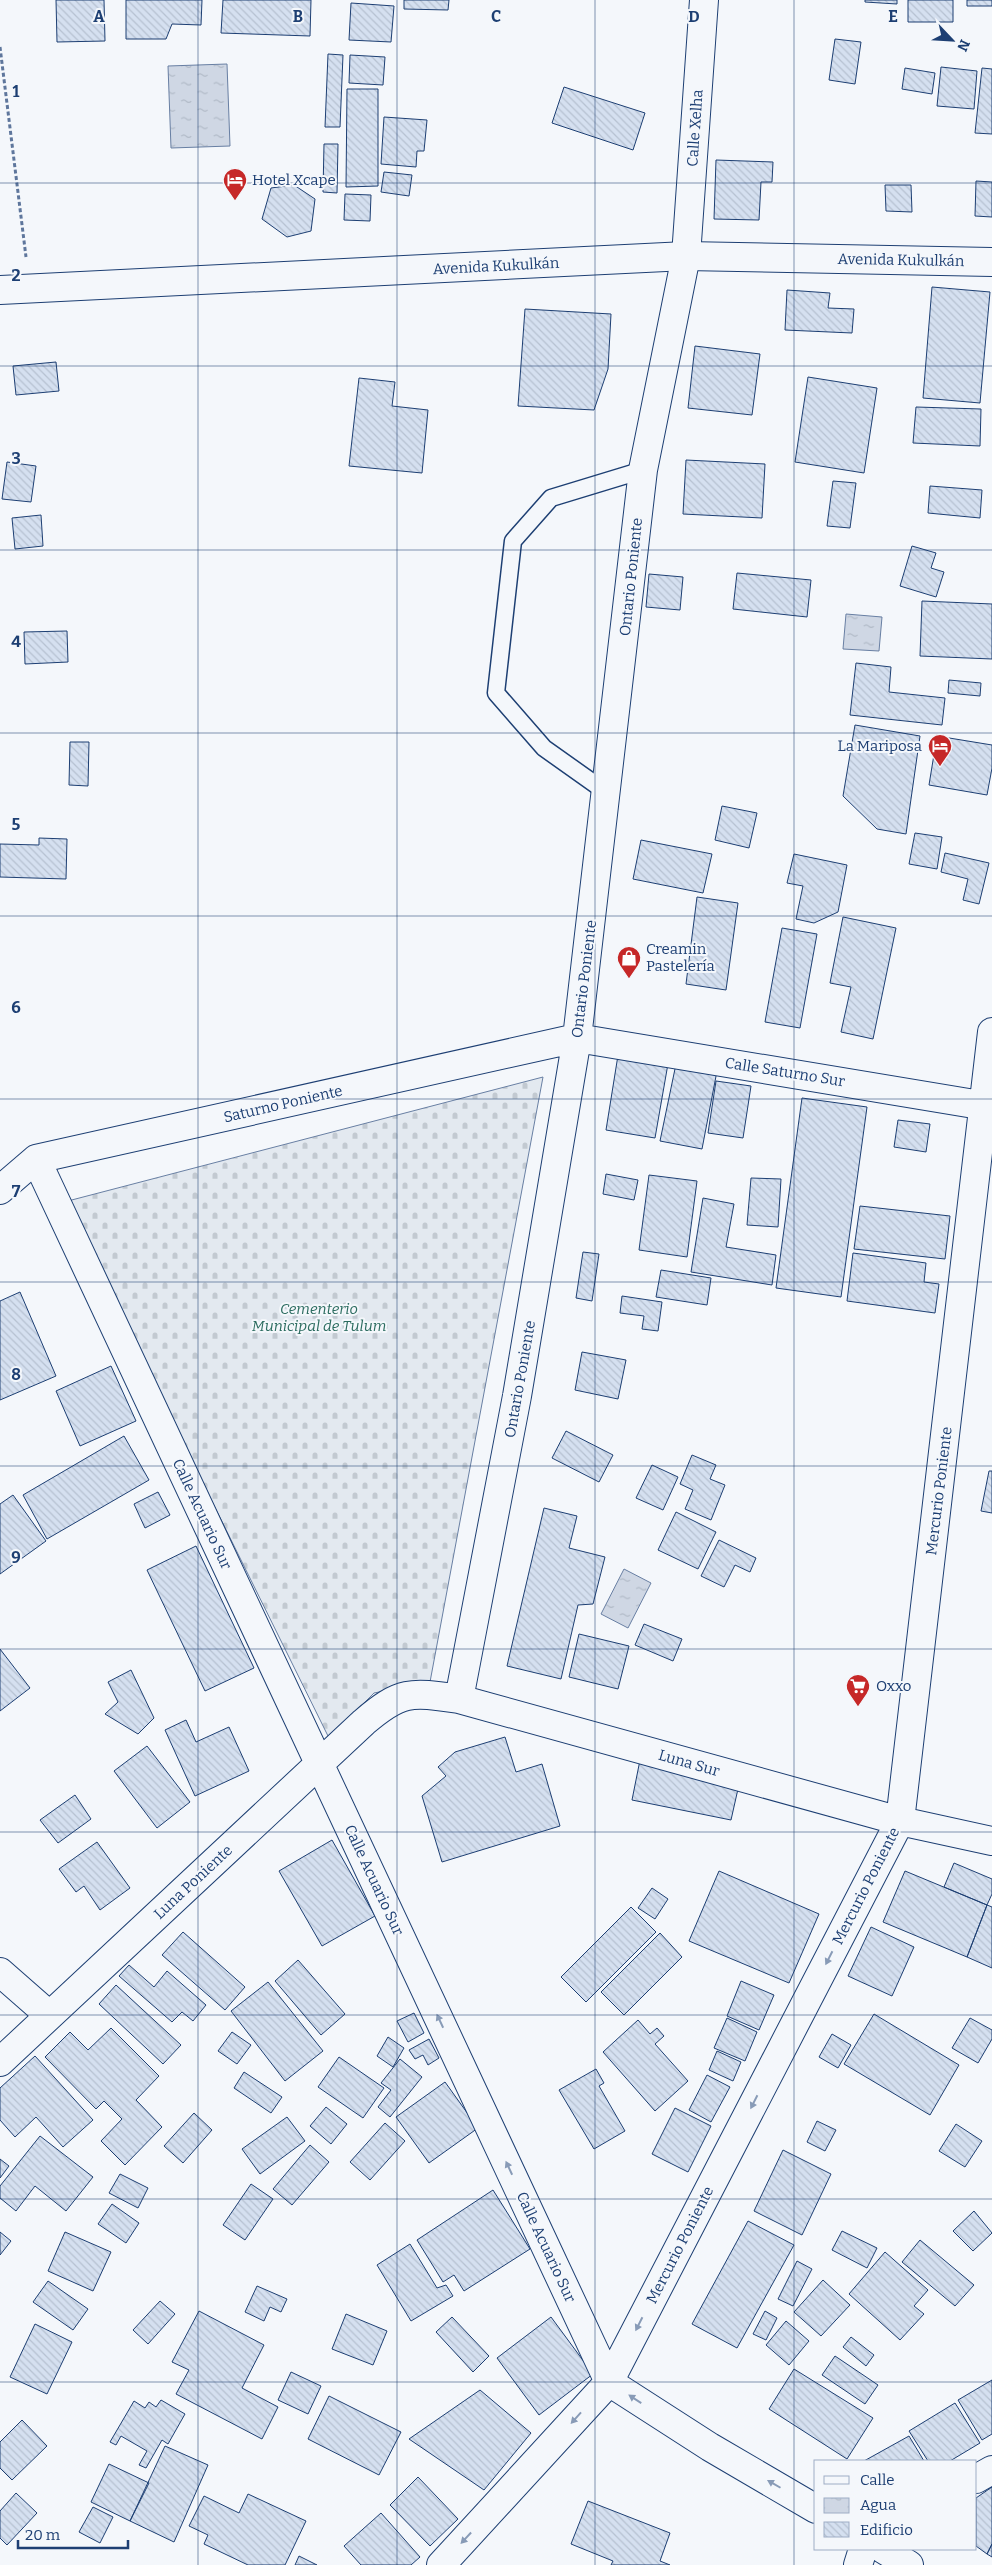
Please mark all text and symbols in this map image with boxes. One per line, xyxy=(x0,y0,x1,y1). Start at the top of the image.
text: A xyxy=(93,7,105,26)
text: B xyxy=(293,7,303,26)
text: C xyxy=(491,7,501,26)
text: D xyxy=(688,7,700,26)
text: E xyxy=(888,7,898,26)
north arrow xyxy=(927,15,977,65)
text: N xyxy=(953,37,973,54)
text: 1 xyxy=(13,82,20,101)
street label: Calle Xelha xyxy=(683,89,707,167)
hotel icon: Hotel Xcape xyxy=(222,167,248,201)
place label: Hotel Xcape xyxy=(252,171,336,189)
street label: Avenida Kukulkán xyxy=(837,250,965,270)
street label: Avenida Kukulkán xyxy=(432,254,560,278)
text: 2 xyxy=(11,266,21,285)
text: 3 xyxy=(11,449,21,468)
street label: Ontario Poniente xyxy=(616,517,646,637)
text: 4 xyxy=(11,632,21,651)
hotel icon: La Mariposa xyxy=(927,733,953,767)
place label: La Mariposa xyxy=(838,737,922,755)
text: 5 xyxy=(12,815,21,834)
street label: Ontario Poniente xyxy=(568,919,600,1039)
place label: Creamin Pastelería xyxy=(646,940,715,975)
shop icon: Creamin Pastelería xyxy=(616,945,642,979)
text: 6 xyxy=(11,998,21,1017)
street label: Calle Saturno Sur xyxy=(724,1054,847,1090)
street label: Saturno Poniente xyxy=(222,1082,344,1126)
text: 7 xyxy=(12,1182,21,1201)
park label: Cementerio Municipal de Tulum xyxy=(252,1300,386,1335)
street label: Ontario Poniente xyxy=(501,1319,539,1439)
text: 8 xyxy=(11,1365,21,1384)
street label: Mercurio Poniente xyxy=(922,1426,956,1556)
street label: Calle Acuario Sur xyxy=(169,1456,236,1572)
text: 9 xyxy=(11,1548,21,1567)
supermarket icon: Oxxo xyxy=(845,1673,871,1707)
place label: Oxxo xyxy=(876,1677,911,1695)
street label: Luna Sur xyxy=(656,1746,722,1780)
street label: Calle Acuario Sur xyxy=(341,1822,408,1938)
street label: Mercurio Poniente xyxy=(829,1824,903,1948)
street label: Luna Poniente xyxy=(150,1841,236,1923)
one-way arrow xyxy=(825,1951,833,1965)
one-way arrow xyxy=(436,2014,444,2028)
one-way arrow xyxy=(750,2095,758,2109)
one-way arrow xyxy=(504,2161,512,2175)
street label: Mercurio Poniente xyxy=(643,2183,717,2307)
street label: Calle Acuario Sur xyxy=(513,2189,580,2305)
one-way arrow xyxy=(635,2317,643,2331)
one-way arrow xyxy=(629,2394,642,2404)
one-way arrow xyxy=(570,2411,582,2423)
legend xyxy=(814,2460,977,2550)
text: Calle xyxy=(860,2471,894,2489)
one-way arrow xyxy=(767,2480,780,2489)
text: Agua xyxy=(860,2496,896,2514)
scale bar xyxy=(18,2518,128,2550)
text: Edificio xyxy=(860,2521,913,2539)
text: 20 m xyxy=(25,2526,61,2544)
one-way arrow xyxy=(460,2531,472,2543)

